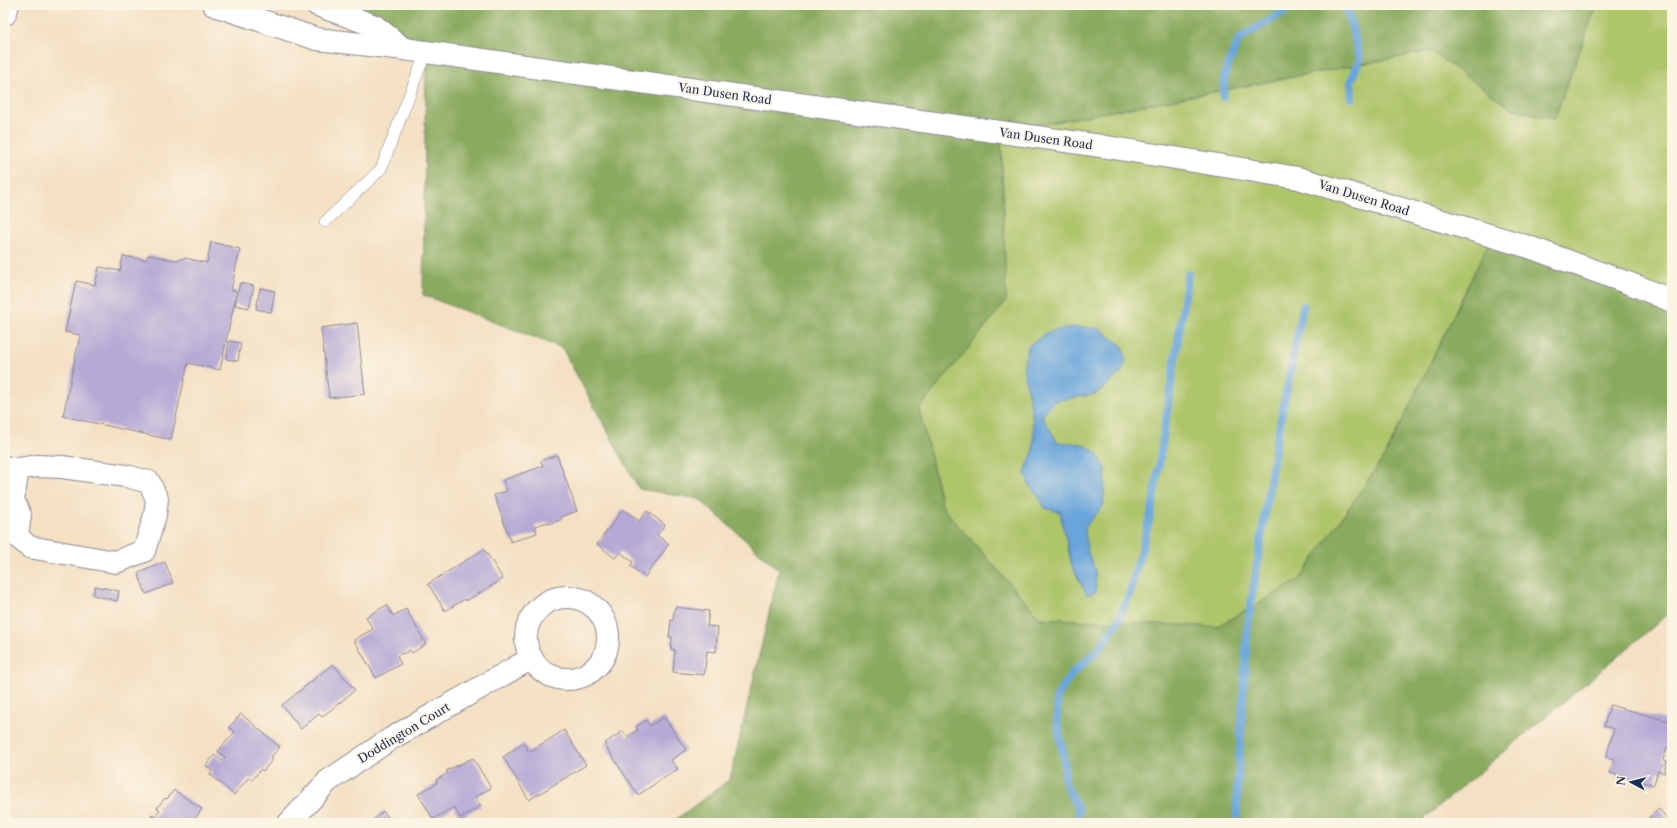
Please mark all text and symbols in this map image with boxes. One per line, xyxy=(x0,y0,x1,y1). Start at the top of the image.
street label: Van Dusen Road xyxy=(676,79,773,108)
street label: Van Dusen Road xyxy=(997,124,1094,153)
street label: Van Dusen Road xyxy=(1316,176,1412,219)
street label: Doddington Court xyxy=(355,699,453,766)
north arrow xyxy=(1611,762,1651,802)
text: N xyxy=(1614,775,1629,786)

